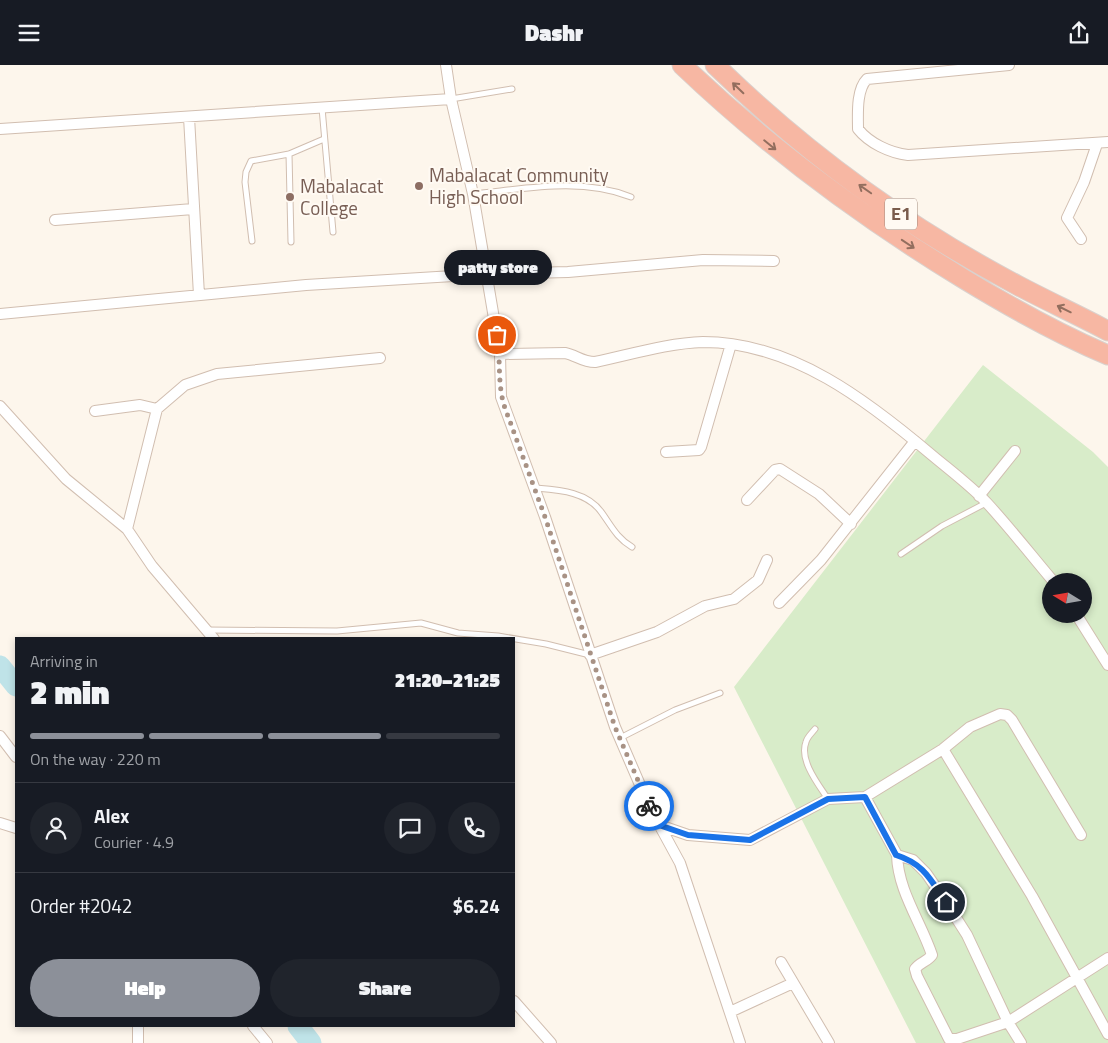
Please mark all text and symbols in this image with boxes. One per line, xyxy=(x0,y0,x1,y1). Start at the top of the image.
text: Dashr xyxy=(525,16,583,50)
icon: menu xyxy=(15,19,43,47)
icon: share xyxy=(1065,19,1093,47)
one-way arrow xyxy=(732,82,745,94)
one-way arrow xyxy=(763,139,776,150)
place label: Mabalacat Community High School xyxy=(429,160,609,211)
place label: Mabalacat College xyxy=(300,171,384,222)
marker: Mabalacat Community High School xyxy=(413,180,425,192)
one-way arrow xyxy=(858,184,872,194)
marker: Mabalacat College xyxy=(284,191,296,203)
road number: E1 xyxy=(885,199,917,229)
one-way arrow xyxy=(900,239,914,249)
callout: patty store xyxy=(443,250,551,285)
text: patty store xyxy=(458,255,538,279)
one-way arrow xyxy=(1057,304,1072,314)
pin xyxy=(476,314,518,356)
icon: bag xyxy=(483,321,511,349)
north arrow xyxy=(1042,573,1092,623)
map controls xyxy=(1042,573,1092,623)
text: Arriving in xyxy=(30,649,98,673)
text: 21:20–21:25 xyxy=(395,665,500,694)
text: 2 min xyxy=(30,668,110,716)
text: On the way · 220 m xyxy=(30,747,161,771)
courier xyxy=(624,781,674,831)
icon: bike xyxy=(635,792,663,820)
text: Alex xyxy=(94,801,129,830)
button: person xyxy=(30,802,82,854)
button: chat xyxy=(384,802,436,854)
button: phone xyxy=(448,802,500,854)
text: Courier · 4.9 xyxy=(94,830,174,854)
pin xyxy=(925,881,967,923)
icon: home xyxy=(932,888,960,916)
text: Order #2042 xyxy=(30,891,132,920)
text: $6.24 xyxy=(453,891,500,920)
button: Help xyxy=(30,959,260,1017)
button: Share xyxy=(270,959,500,1017)

